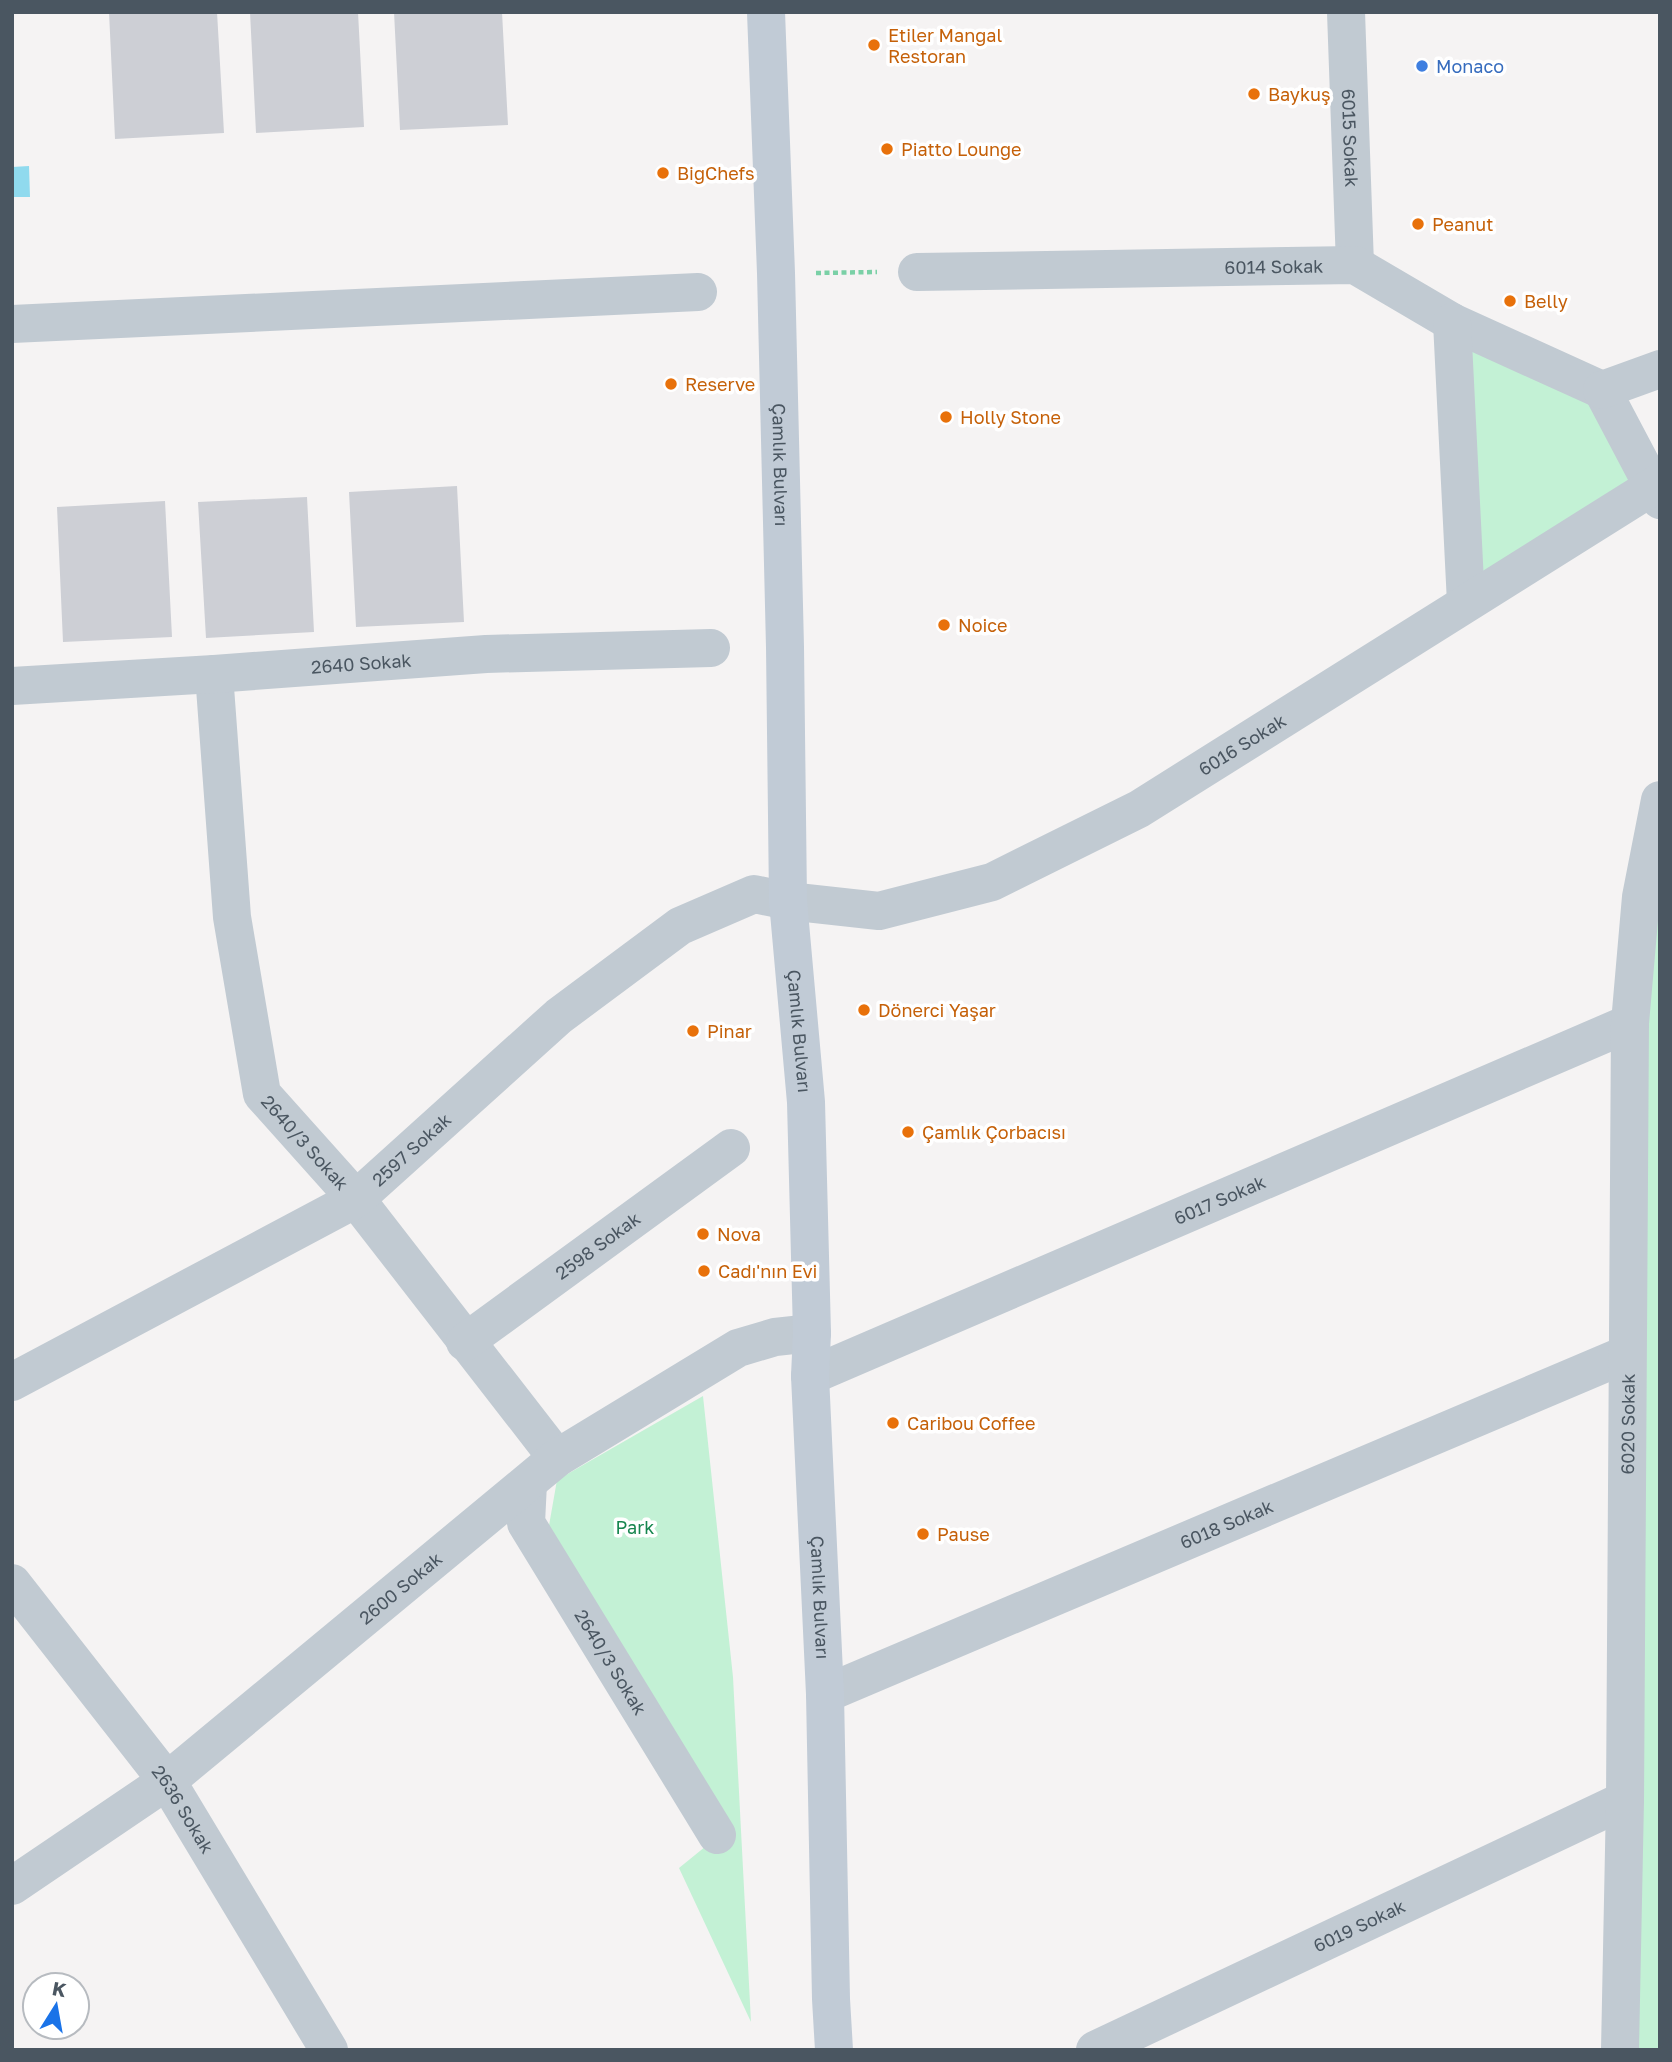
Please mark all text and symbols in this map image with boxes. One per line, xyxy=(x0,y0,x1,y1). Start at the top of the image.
place label: Etiler Mangal Restoran xyxy=(888,24,1003,67)
marker: Etiler Mangal Restoran xyxy=(866,37,882,53)
place label: Monaco xyxy=(1436,55,1504,77)
marker: Monaco xyxy=(1414,58,1430,74)
place label: Baykuş xyxy=(1268,83,1331,105)
marker: Baykuş xyxy=(1246,86,1262,102)
street label: 6015 Sokak xyxy=(1338,88,1363,187)
place label: Piatto Lounge xyxy=(901,138,1021,160)
marker: Piatto Lounge xyxy=(879,141,895,157)
place label: BigChefs xyxy=(677,162,755,184)
marker: BigChefs xyxy=(655,165,671,181)
place label: Peanut xyxy=(1432,213,1493,235)
marker: Peanut xyxy=(1410,216,1426,232)
street label: 6014 Sokak xyxy=(1224,255,1324,278)
place label: Belly xyxy=(1524,290,1568,312)
marker: Belly xyxy=(1502,293,1518,309)
place label: Reserve xyxy=(685,373,755,395)
marker: Reserve xyxy=(663,376,679,392)
street label: Çamlık Bulvarı xyxy=(768,403,793,527)
place label: Holly Stone xyxy=(960,406,1061,428)
marker: Holly Stone xyxy=(938,409,954,425)
place label: Noice xyxy=(958,614,1008,636)
marker: Noice xyxy=(936,617,952,633)
street label: 2640 Sokak xyxy=(310,649,412,678)
street label: 6016 Sokak xyxy=(1194,709,1290,780)
street label: Çamlık Bulvarı xyxy=(783,969,816,1094)
place label: Dönerci Yaşar xyxy=(878,999,996,1021)
marker: Dönerci Yaşar xyxy=(856,1002,872,1018)
place label: Pinar xyxy=(707,1020,752,1042)
marker: Pinar xyxy=(685,1023,701,1039)
street label: 2640/3 Sokak xyxy=(257,1090,353,1194)
street label: 2597 Sokak xyxy=(367,1108,455,1190)
place label: Çamlık Çorbacısı xyxy=(922,1121,1066,1143)
marker: Çamlık Çorbacısı xyxy=(900,1124,916,1140)
street label: 6017 Sokak xyxy=(1171,1170,1269,1229)
street label: 2598 Sokak xyxy=(551,1207,644,1284)
place label: Nova xyxy=(717,1223,761,1245)
marker: Nova xyxy=(695,1226,711,1242)
place label: Cadı'nın Evi xyxy=(718,1260,817,1282)
marker: Cadı'nın Evi xyxy=(696,1263,712,1279)
street label: 6020 Sokak xyxy=(1616,1374,1639,1475)
place label: Caribou Coffee xyxy=(907,1412,1035,1434)
marker: Caribou Coffee xyxy=(885,1415,901,1431)
street label: 6018 Sokak xyxy=(1177,1494,1276,1553)
park label: Park xyxy=(616,1516,654,1538)
place label: Pause xyxy=(937,1523,990,1545)
marker: Pause xyxy=(915,1526,931,1542)
street label: Çamlık Bulvarı xyxy=(807,1535,834,1660)
street label: 2600 Sokak xyxy=(354,1547,446,1629)
street label: 2640/3 Sokak xyxy=(570,1605,652,1719)
street label: 2636 Sokak xyxy=(148,1760,219,1857)
street label: 6019 Sokak xyxy=(1310,1894,1408,1956)
north arrow xyxy=(21,1971,91,2041)
text: K xyxy=(50,1976,69,2001)

